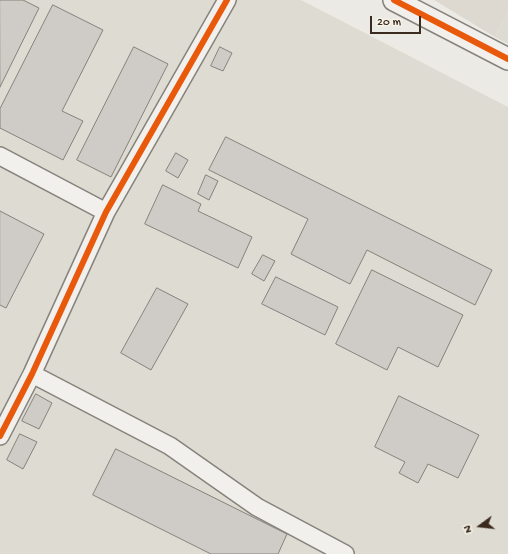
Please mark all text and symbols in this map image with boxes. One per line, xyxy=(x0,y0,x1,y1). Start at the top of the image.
scale bar xyxy=(372,8,423,34)
text: 20 m xyxy=(377,16,401,30)
north arrow xyxy=(460,506,500,546)
text: N xyxy=(462,524,475,534)

